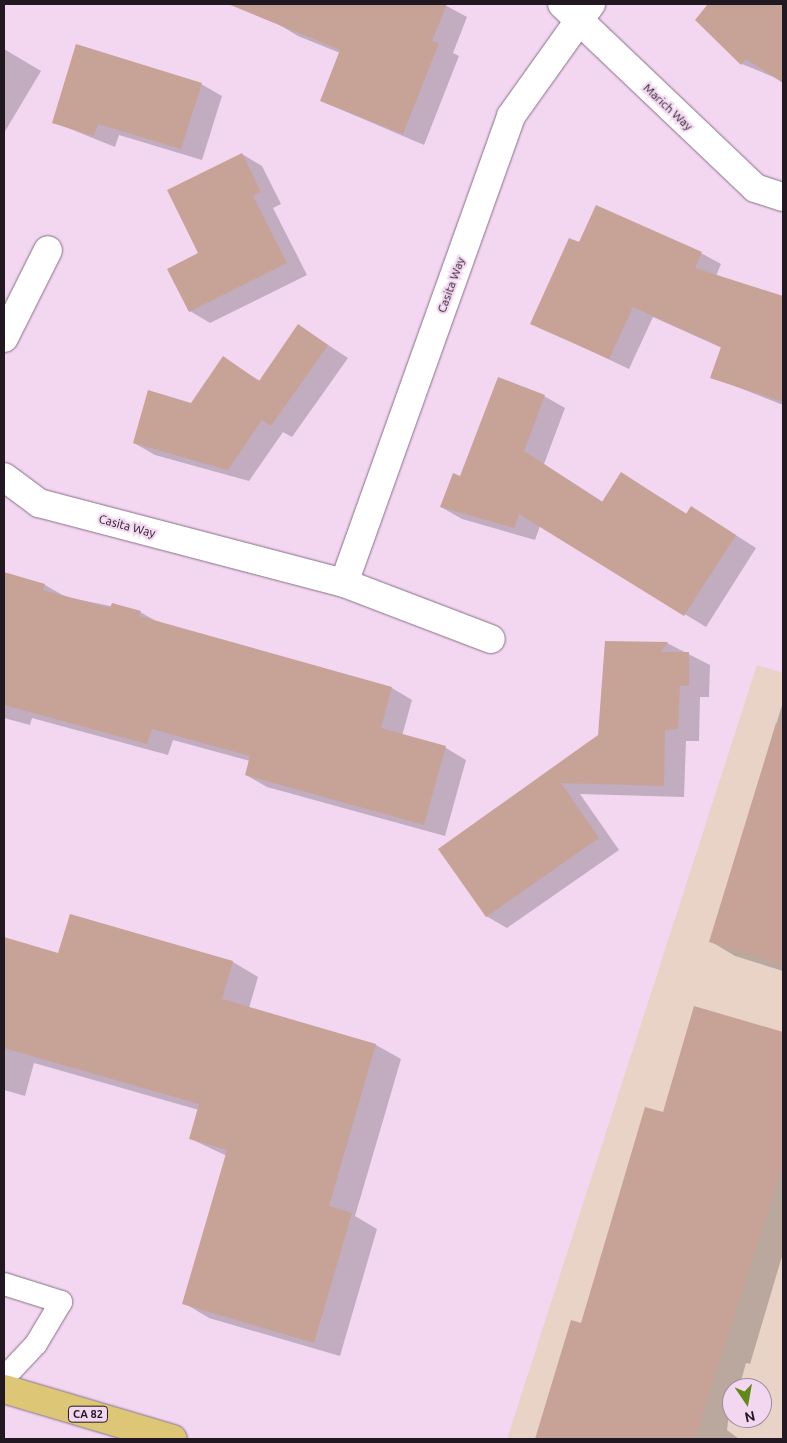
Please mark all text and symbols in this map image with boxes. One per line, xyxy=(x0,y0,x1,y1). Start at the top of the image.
street label: Marich Way xyxy=(640,81,696,133)
street label: Casita Way xyxy=(434,255,468,315)
street label: Casita Way xyxy=(97,512,157,540)
north arrow xyxy=(722,1378,772,1428)
road number: CA 82 xyxy=(67,1406,109,1422)
text: N xyxy=(743,1408,757,1426)

